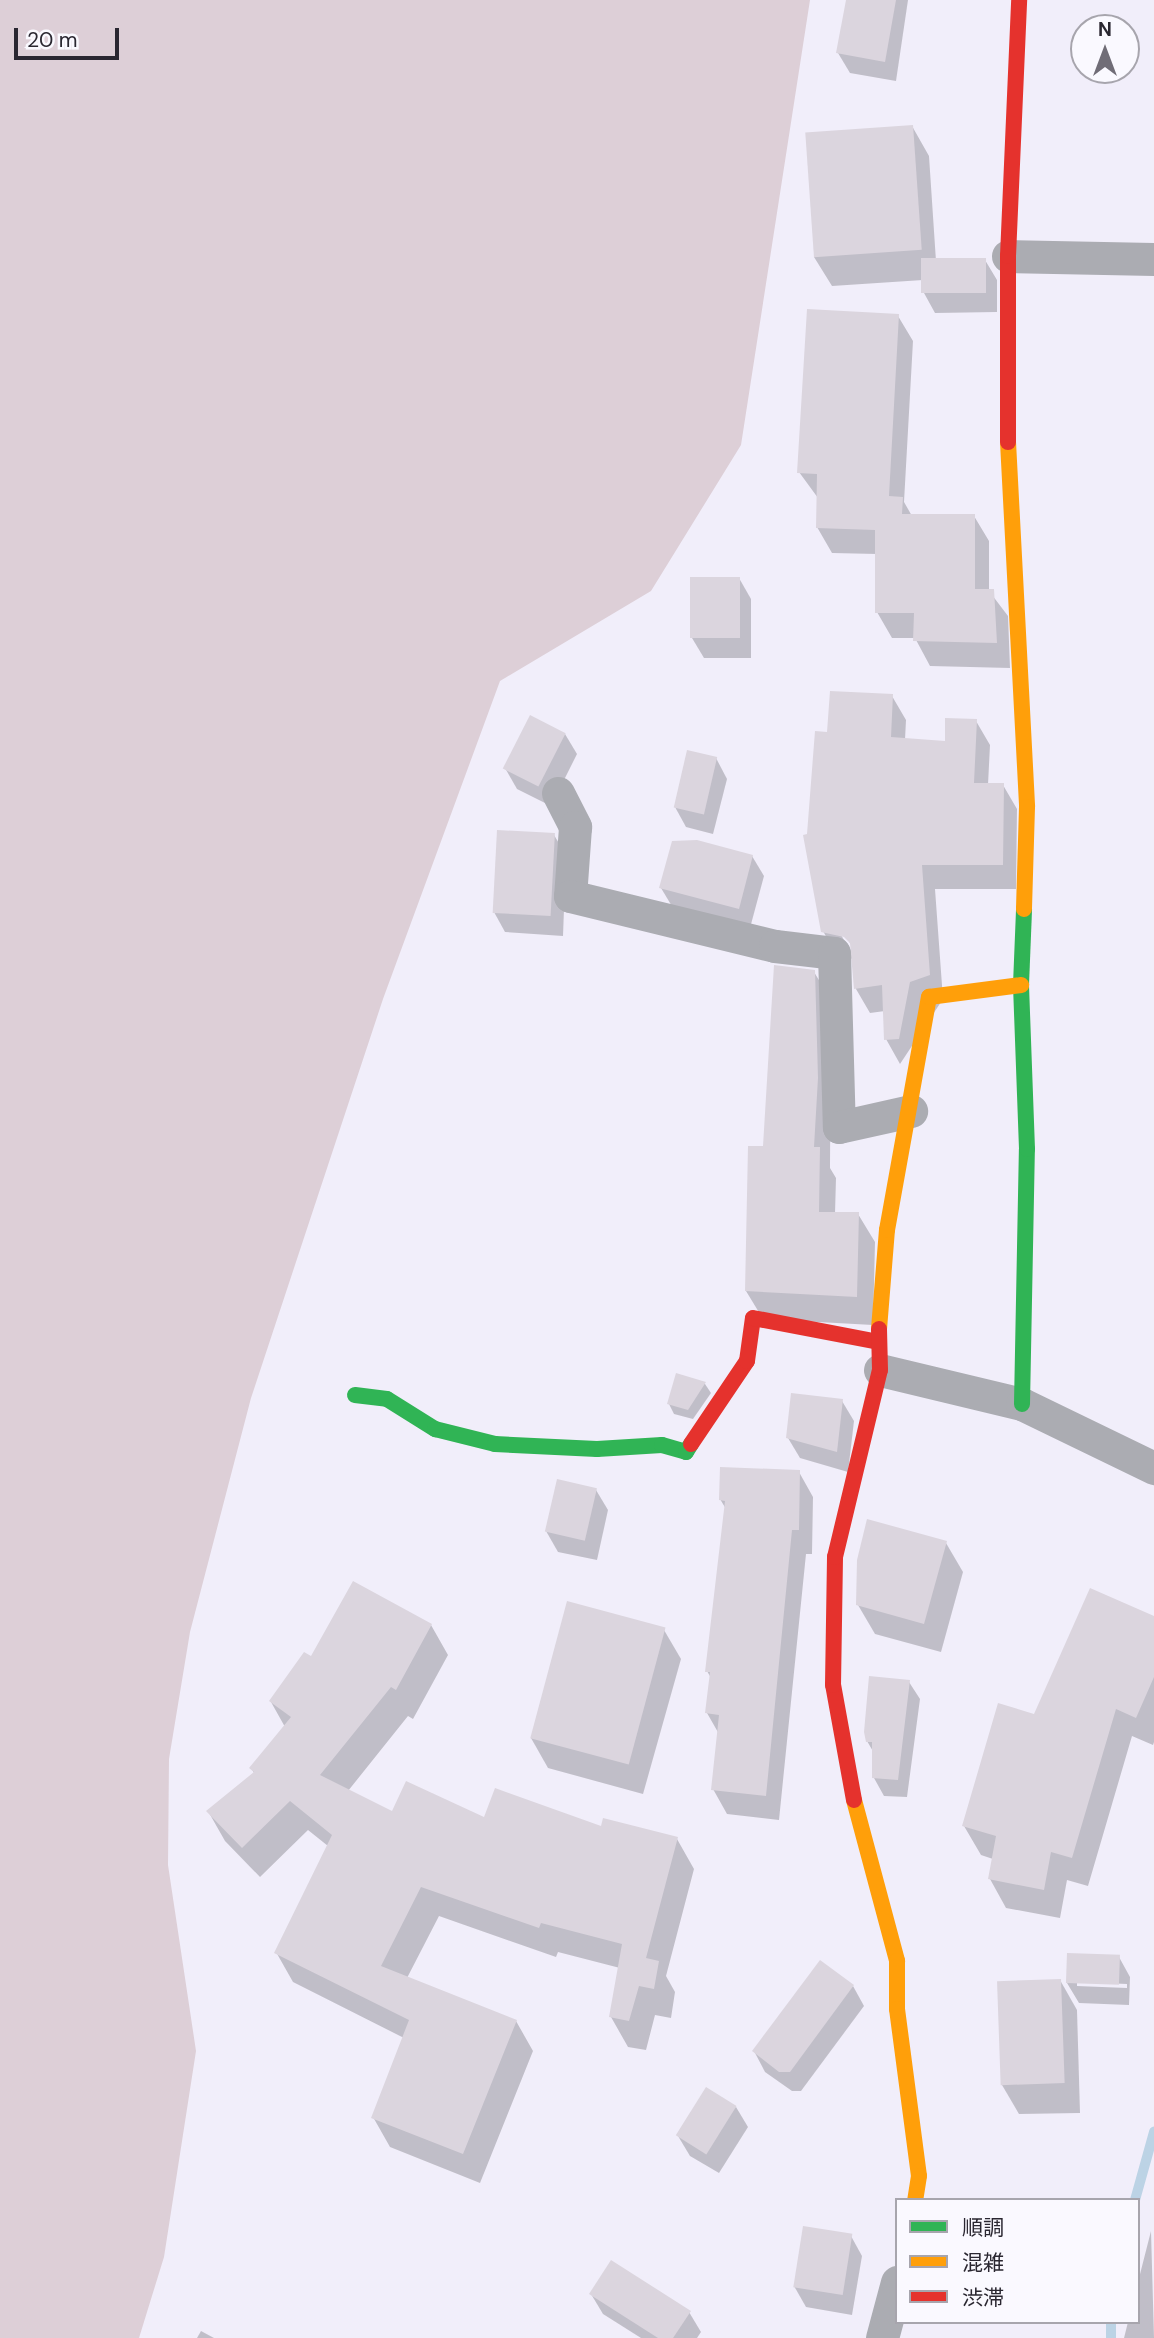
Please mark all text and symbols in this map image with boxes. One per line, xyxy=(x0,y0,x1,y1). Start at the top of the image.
scale bar xyxy=(18,14,122,58)
north arrow xyxy=(1070,14,1140,84)
text: N xyxy=(1098,17,1112,42)
text: 20 m xyxy=(27,26,78,54)
legend xyxy=(895,2198,1140,2324)
text: 順調 xyxy=(962,2214,1004,2242)
text: 混雑 xyxy=(962,2249,1004,2277)
text: 渋滞 xyxy=(962,2284,1004,2312)

